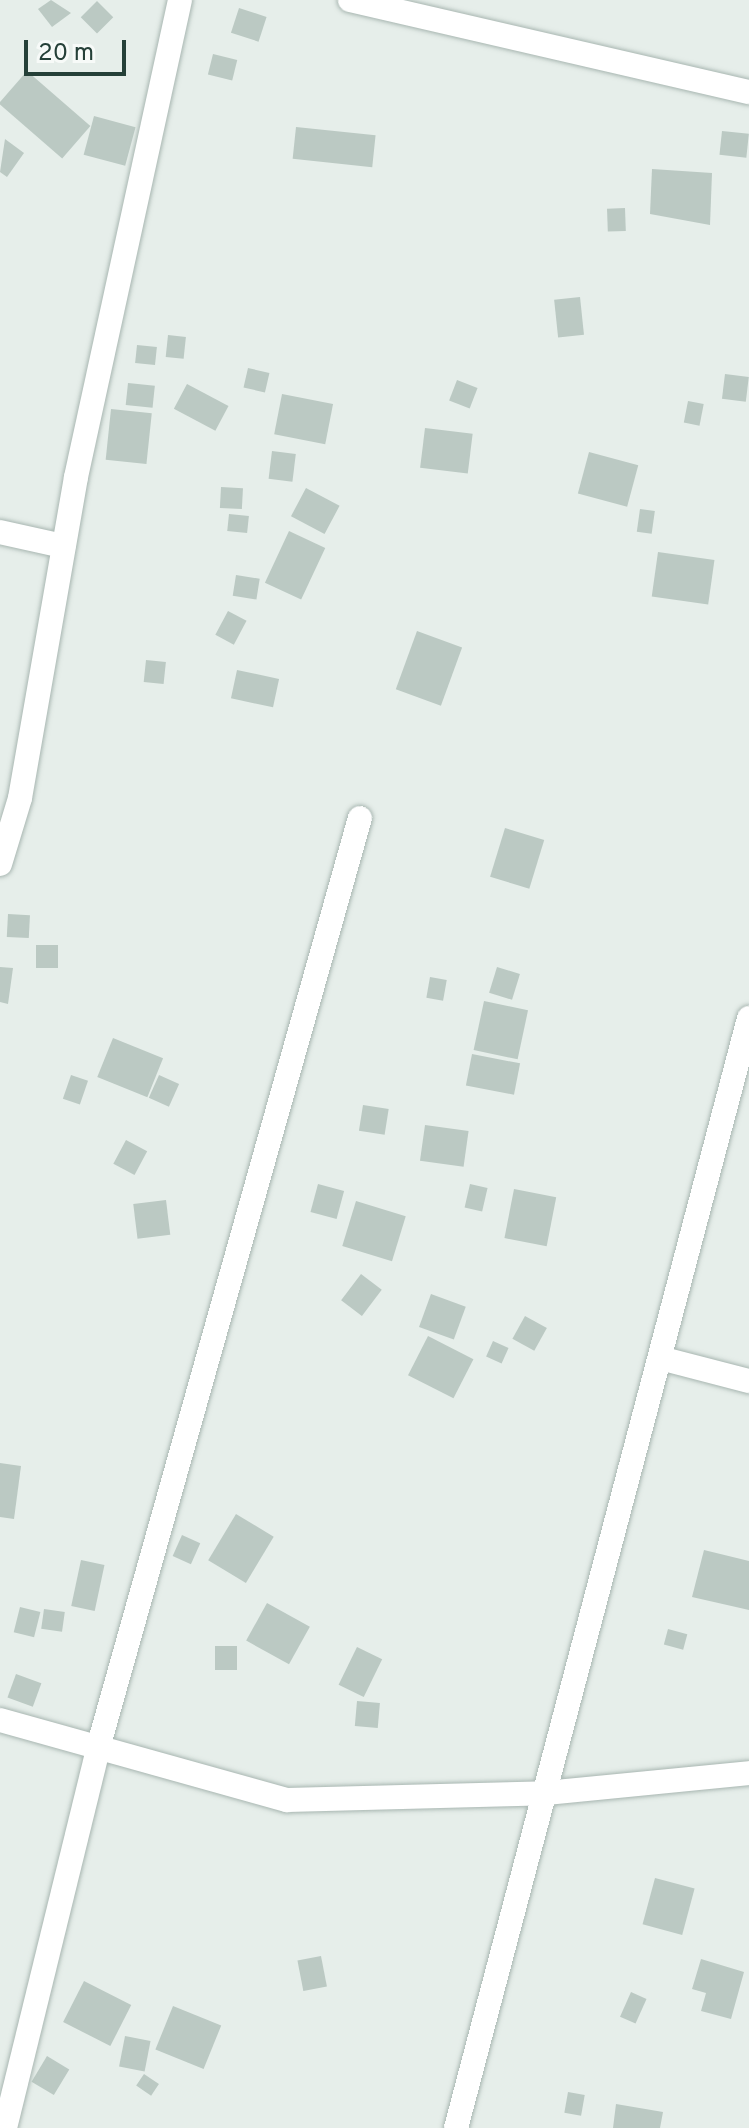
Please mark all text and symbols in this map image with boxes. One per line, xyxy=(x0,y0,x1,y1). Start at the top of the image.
scale bar xyxy=(28,24,130,74)
text: 20 m xyxy=(38,39,94,69)

